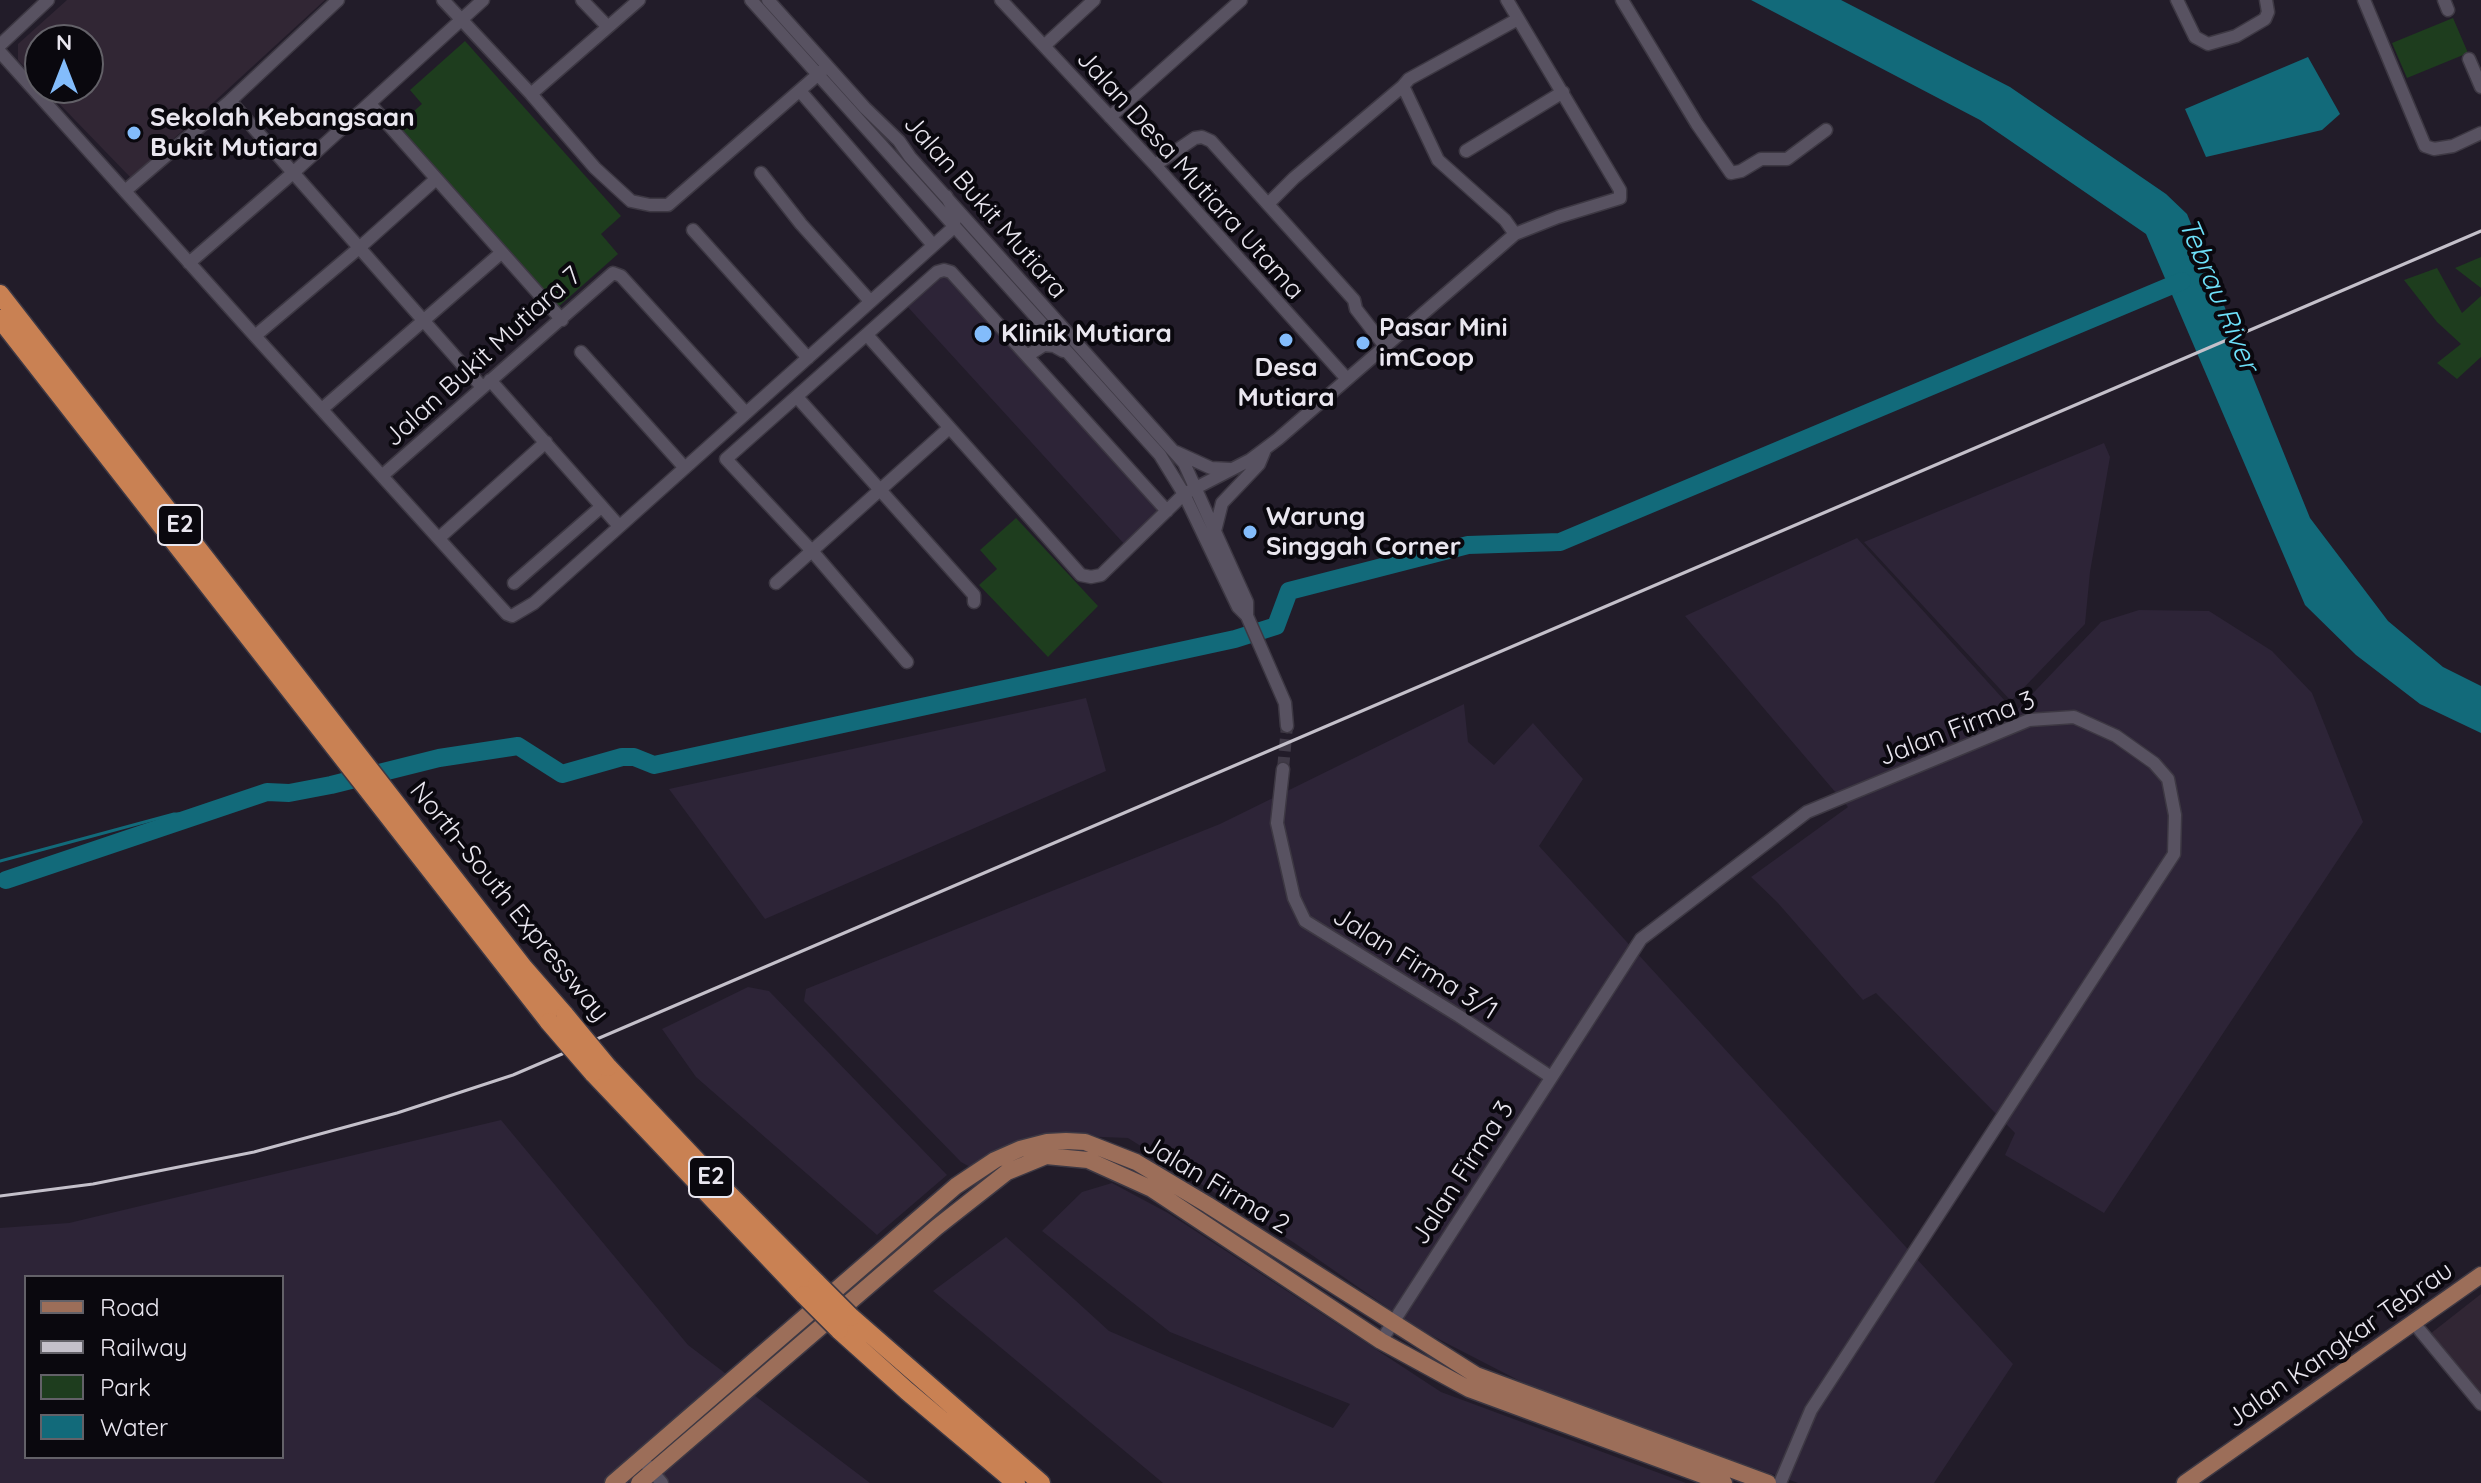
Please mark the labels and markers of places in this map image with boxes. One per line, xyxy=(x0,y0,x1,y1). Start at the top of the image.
place label: Sekolah Kebangsaan Bukit Mutiara xyxy=(150,102,415,164)
marker: Sekolah Kebangsaan Bukit Mutiara xyxy=(125,124,143,142)
place label: Pasar Mini imCoop xyxy=(1379,312,1508,374)
place label: Klinik Mutiara xyxy=(1001,318,1172,350)
marker: Klinik Mutiara xyxy=(972,323,994,345)
marker: Desa Mutiara xyxy=(1277,331,1295,349)
marker: Pasar Mini imCoop xyxy=(1354,334,1372,352)
place label: Desa Mutiara xyxy=(1238,352,1334,414)
place label: Warung Singgah Corner xyxy=(1266,501,1461,562)
marker: Warung Singgah Corner xyxy=(1241,523,1259,541)

